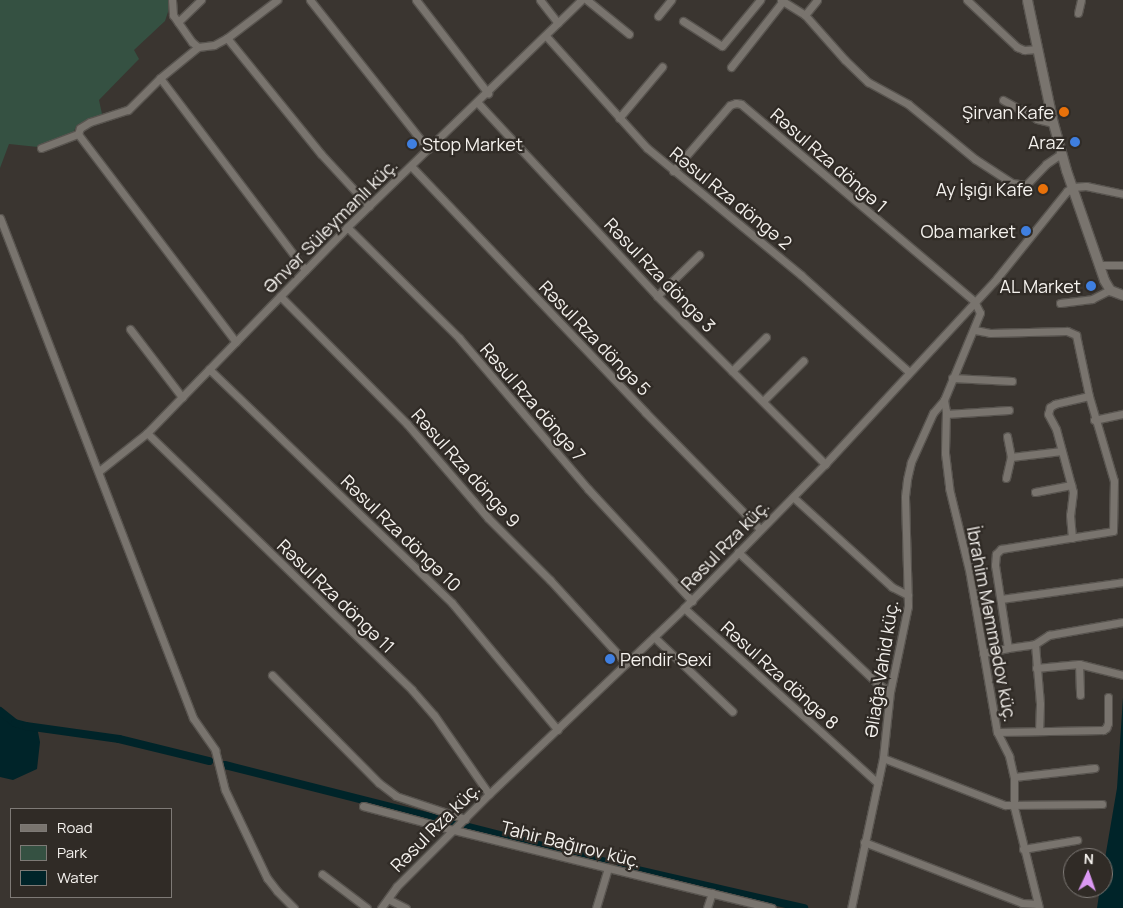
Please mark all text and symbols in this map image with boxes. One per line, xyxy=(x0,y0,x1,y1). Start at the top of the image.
place label: Şirvan Kafe xyxy=(962,101,1054,123)
street label: Rəsul Rza döngə 1 xyxy=(766,103,892,217)
marker: Şirvan Kafe xyxy=(1058,106,1070,118)
place label: Araz xyxy=(1028,131,1065,153)
place label: Stop Market xyxy=(422,133,523,155)
marker: Araz xyxy=(1069,136,1081,148)
marker: Stop Market xyxy=(406,138,418,150)
street label: Rəsul Rza döngə 2 xyxy=(666,142,796,254)
street label: Ənvər Süleymanlı küç. xyxy=(258,154,402,298)
place label: Ay İşığı Kafe xyxy=(936,178,1033,200)
marker: Ay İşığı Kafe xyxy=(1037,183,1049,195)
street label: Rəsul Rza döngə 3 xyxy=(600,213,720,337)
place label: Oba market xyxy=(920,220,1016,242)
marker: Oba market xyxy=(1020,225,1032,237)
place label: AL Market xyxy=(999,275,1081,297)
street label: Rəsul Rza döngə 5 xyxy=(535,276,655,400)
marker: AL Market xyxy=(1085,280,1097,292)
street label: Rəsul Rza döngə 7 xyxy=(476,339,590,465)
street label: Rəsul Rza döngə 9 xyxy=(407,404,525,532)
street label: Rəsul Rza döngə 10 xyxy=(337,470,465,596)
street label: Rəsul Rza küç. xyxy=(676,495,774,595)
street label: İbrahim Məmmədov küç. xyxy=(962,524,1022,724)
street label: Rəsul Rza döngə 11 xyxy=(273,535,399,657)
street label: Əliağa Vahid küç. xyxy=(859,599,903,739)
street label: Rəsul Rza döngə 8 xyxy=(717,616,843,734)
place label: Pendir Sexi xyxy=(620,648,712,670)
marker: Pendir Sexi xyxy=(604,653,616,665)
street label: Rəsul Rza küç. xyxy=(386,778,484,876)
legend xyxy=(10,808,172,898)
street label: Tahir Bağırov küç. xyxy=(499,816,643,872)
text: Road xyxy=(57,817,93,838)
text: Park xyxy=(57,842,87,863)
north arrow xyxy=(1063,848,1113,898)
text: N xyxy=(1083,849,1094,868)
text: Water xyxy=(57,867,99,888)

